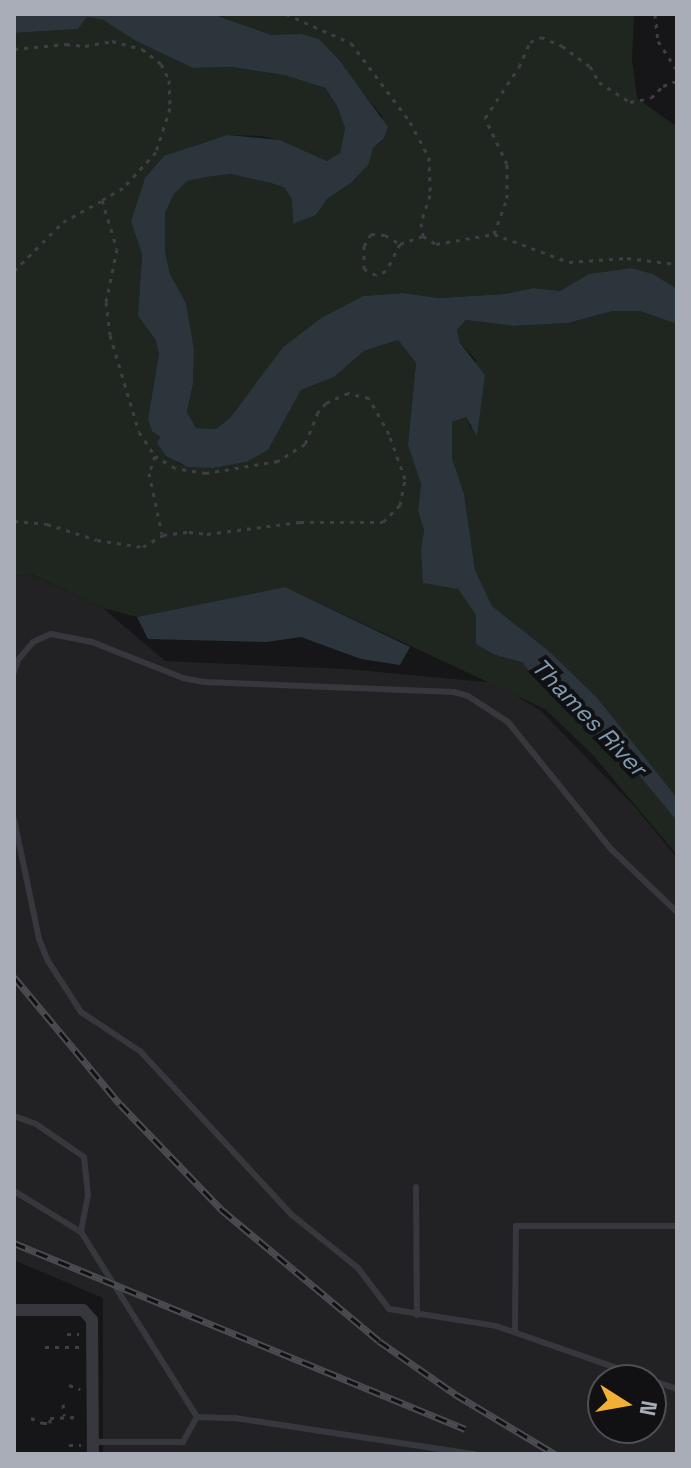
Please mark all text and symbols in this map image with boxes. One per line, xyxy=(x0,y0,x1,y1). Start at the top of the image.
water label: Thames River xyxy=(525,652,653,782)
north arrow xyxy=(587,1364,667,1444)
text: N xyxy=(633,1398,664,1418)

